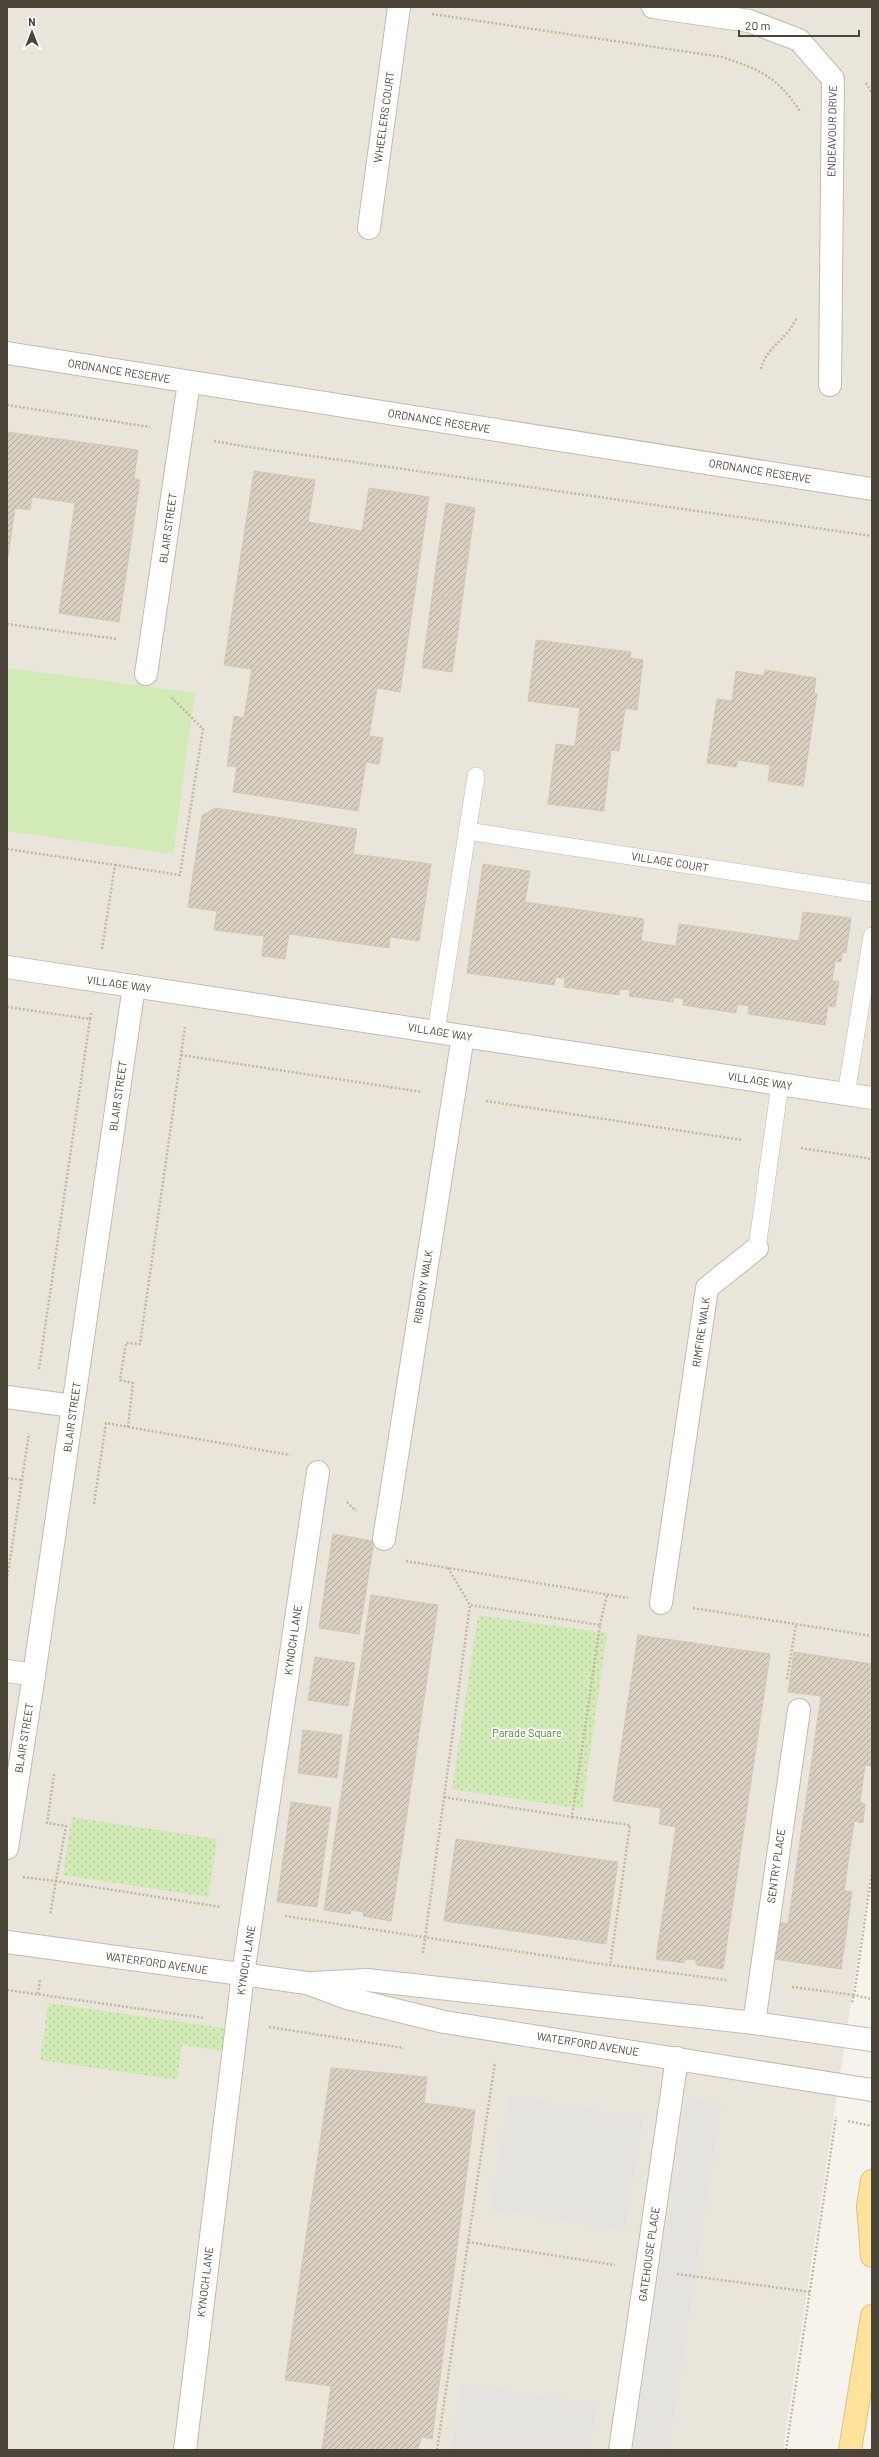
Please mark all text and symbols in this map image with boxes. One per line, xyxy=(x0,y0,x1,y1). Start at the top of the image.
north arrow xyxy=(12,12,52,52)
scale bar xyxy=(739,12,859,38)
text: N xyxy=(28,15,36,28)
text: 20 m xyxy=(745,18,771,32)
street label: WHEELERS COURT xyxy=(371,70,396,163)
street label: ENDEAVOUR DRIVE xyxy=(824,85,839,177)
street label: ORDNANCE RESERVE xyxy=(67,356,172,385)
street label: ORDNANCE RESERVE xyxy=(387,406,492,435)
street label: ORDNANCE RESERVE xyxy=(708,456,813,485)
street label: BLAIR STREET xyxy=(156,492,179,564)
street label: VILLAGE COURT xyxy=(631,849,710,874)
street label: VILLAGE WAY xyxy=(86,973,152,994)
street label: VILLAGE WAY xyxy=(407,1020,473,1043)
street label: BLAIR STREET xyxy=(106,1060,129,1132)
street label: VILLAGE WAY xyxy=(727,1069,793,1092)
street label: RIBBONY WALK xyxy=(410,1249,435,1325)
street label: RIMFIRE WALK xyxy=(689,1296,712,1368)
street label: BLAIR STREET xyxy=(60,1381,83,1453)
street label: KYNOCH LANE xyxy=(281,1604,304,1676)
street label: BLAIR STREET xyxy=(12,1702,35,1774)
park label: Parade Square xyxy=(492,1726,562,1739)
street label: SENTRY PLACE xyxy=(764,1828,787,1904)
street label: KYNOCH LANE xyxy=(234,1924,257,1996)
street label: WATERFORD AVENUE xyxy=(105,1949,209,1976)
street label: WATERFORD AVENUE xyxy=(536,2029,640,2058)
street label: GATEHOUSE PLACE xyxy=(635,2206,662,2302)
street label: KYNOCH LANE xyxy=(194,2246,215,2318)

